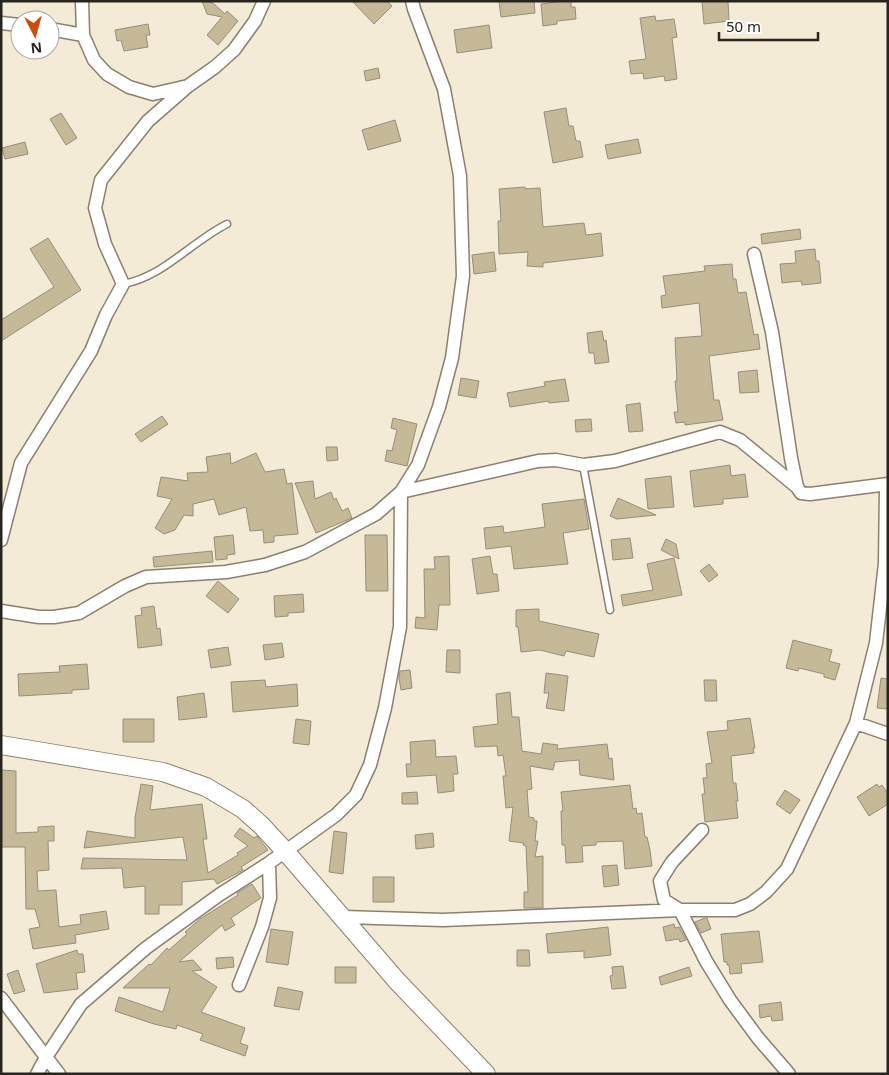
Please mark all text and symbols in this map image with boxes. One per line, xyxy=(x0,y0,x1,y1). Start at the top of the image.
north arrow xyxy=(10,10,60,60)
scale bar xyxy=(719,10,818,42)
text: 50 m xyxy=(726,16,761,36)
text: N xyxy=(30,38,43,58)

